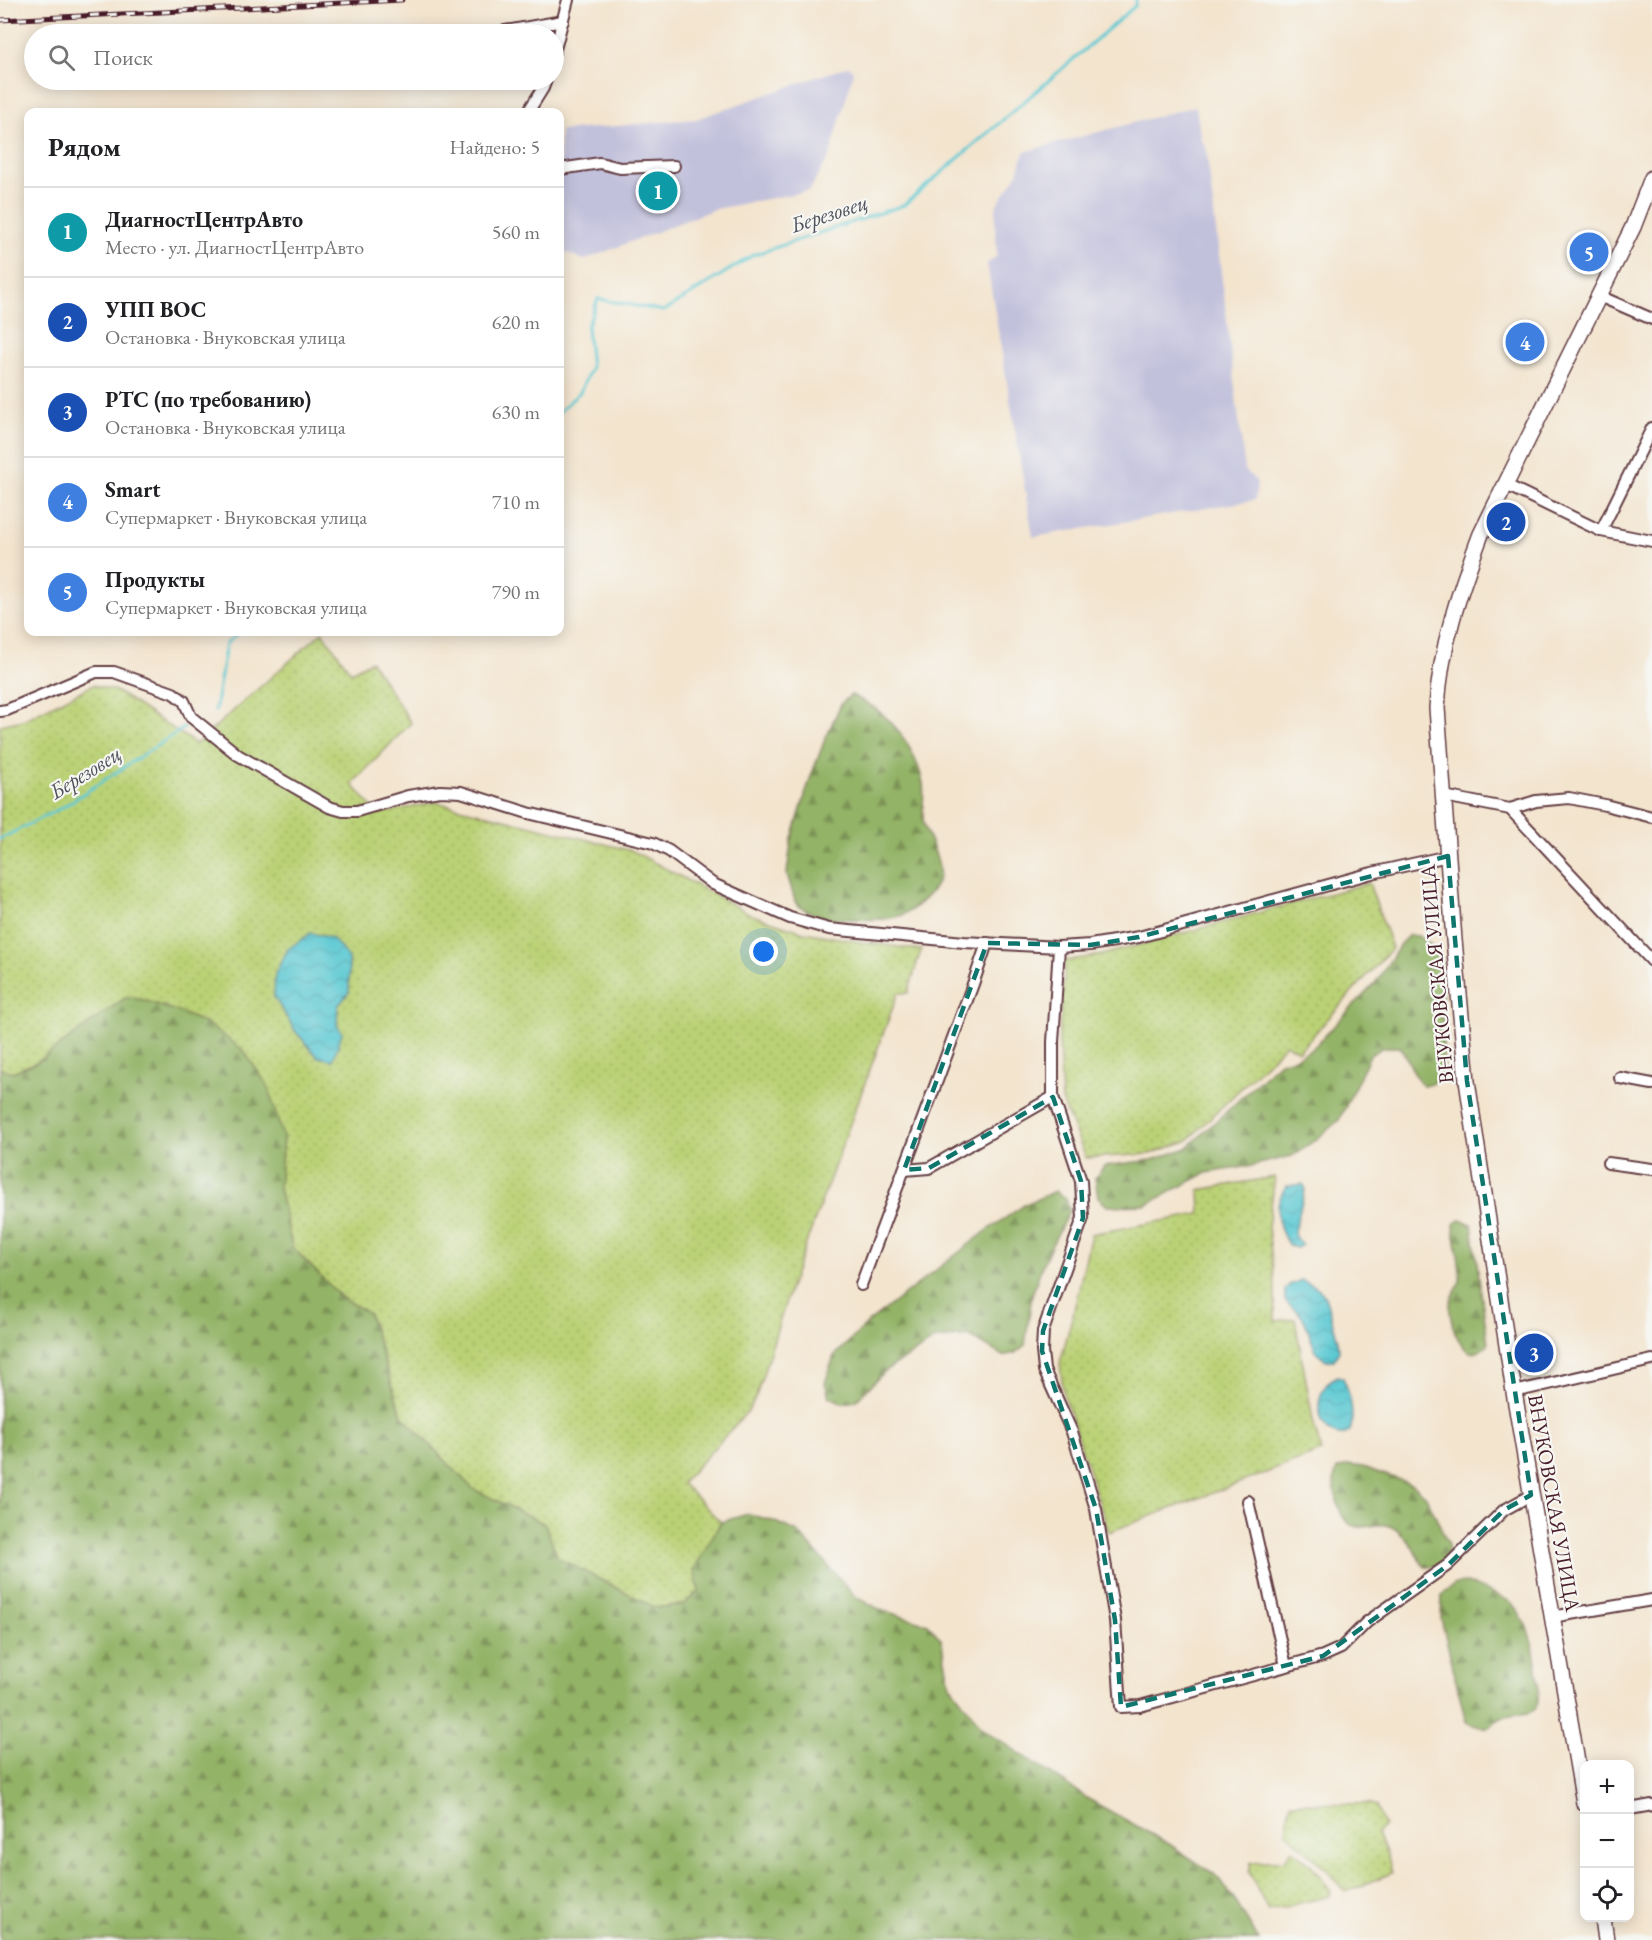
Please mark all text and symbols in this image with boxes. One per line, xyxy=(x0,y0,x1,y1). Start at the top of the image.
search box xyxy=(24,24,564,90)
icon: search xyxy=(45,41,78,74)
text: Поиск xyxy=(93,43,153,72)
text: Рядом xyxy=(48,130,121,164)
text: Найдено: 5 xyxy=(449,134,540,160)
pin: 1 xyxy=(638,168,678,213)
water label: Березовец xyxy=(786,187,872,240)
text: ДиагностЦентрАвто xyxy=(105,205,303,234)
text: 1 xyxy=(62,219,73,245)
text: 560 m xyxy=(492,219,540,245)
pin: 5 xyxy=(1570,230,1608,274)
text: Место · ул. ДиагностЦентрАвто xyxy=(105,234,364,260)
text: УПП ВОС xyxy=(105,295,206,324)
text: 2 xyxy=(62,309,73,335)
text: 620 m xyxy=(492,309,540,335)
pin: 4 xyxy=(1506,320,1544,364)
text: Остановка · Внуковская улица xyxy=(105,324,346,350)
text: РТС (по требованию) xyxy=(105,385,311,414)
text: 3 xyxy=(62,399,73,425)
text: 630 m xyxy=(492,399,540,425)
text: Остановка · Внуковская улица xyxy=(105,414,346,440)
text: Smart xyxy=(105,475,161,504)
text: 4 xyxy=(62,489,73,515)
text: 710 m xyxy=(492,489,540,515)
pin: 2 xyxy=(1486,500,1526,544)
text: Супермаркет · Внуковская улица xyxy=(105,504,367,530)
text: Продукты xyxy=(105,565,205,594)
text: 5 xyxy=(62,579,73,605)
text: 790 m xyxy=(492,579,540,605)
text: Супермаркет · Внуковская улица xyxy=(105,594,367,620)
water label: Березовец xyxy=(43,739,127,806)
street label: ВНУКОВСКАЯ УЛИЦА xyxy=(1413,863,1460,1085)
your location xyxy=(749,937,778,966)
pin: 3 xyxy=(1514,1330,1553,1376)
street label: ВНУКОВСКАЯ УЛИЦА xyxy=(1522,1392,1587,1614)
map controls xyxy=(1580,1760,1634,1922)
button: + xyxy=(1580,1760,1634,1814)
button: − xyxy=(1580,1814,1634,1868)
button: locate xyxy=(1580,1868,1634,1922)

